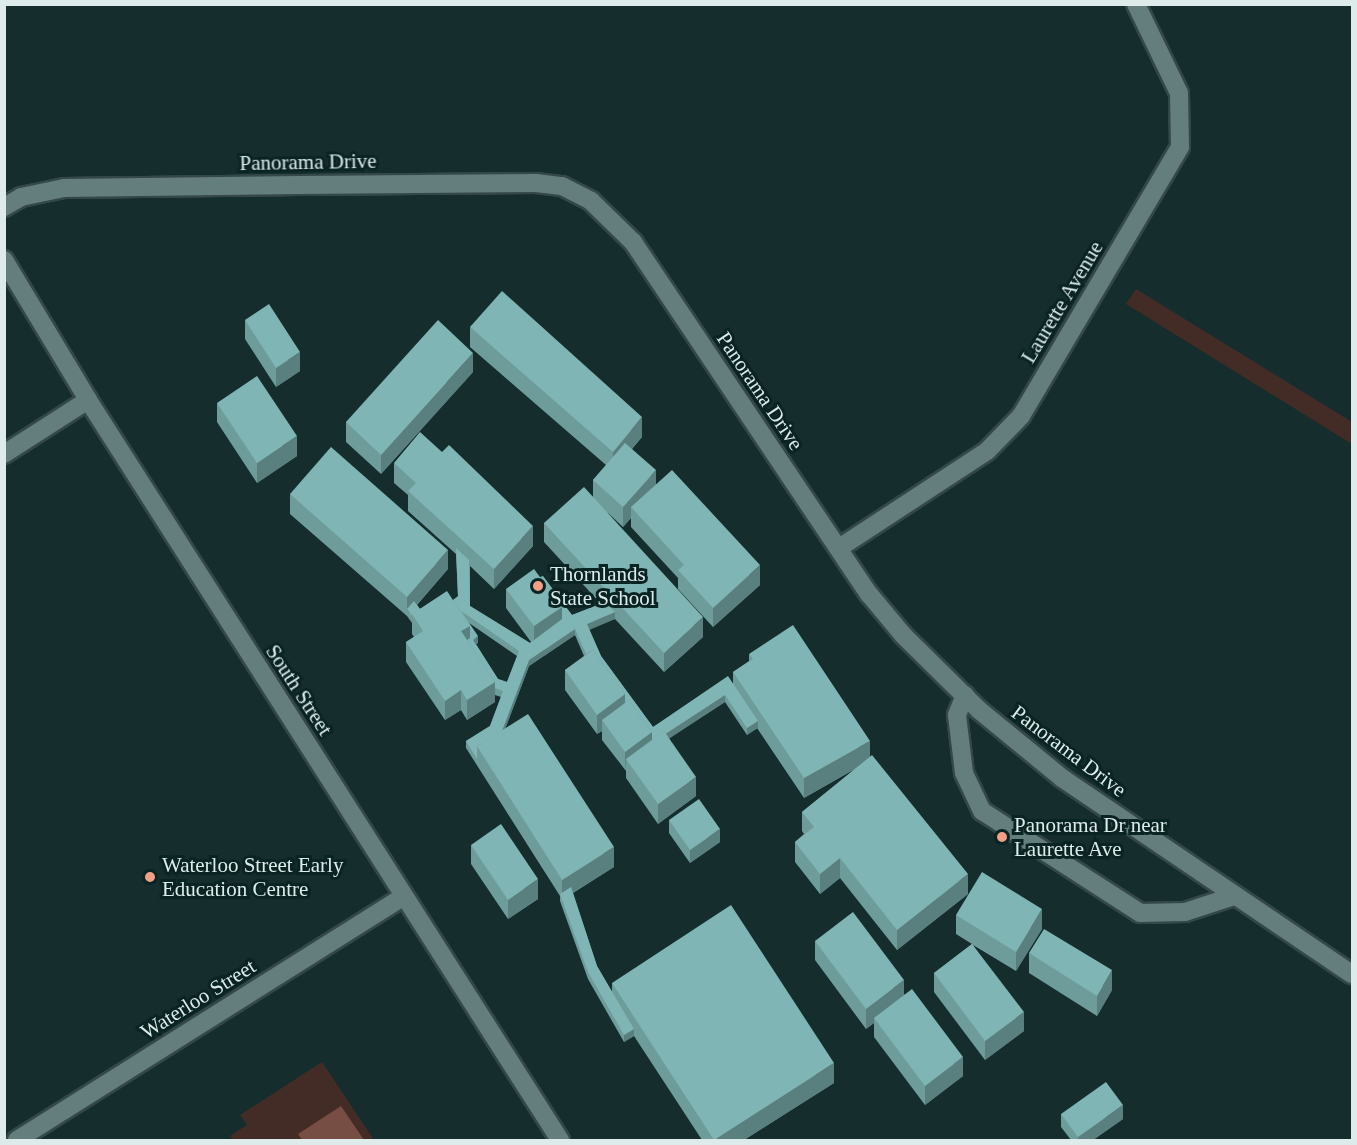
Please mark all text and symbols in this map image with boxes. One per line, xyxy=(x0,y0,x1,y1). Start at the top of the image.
street label: Panorama Drive xyxy=(239,148,377,176)
street label: Laurette Avenue xyxy=(1015,236,1109,368)
street label: Panorama Drive xyxy=(711,327,809,455)
place label: Thornlands State School xyxy=(550,561,656,611)
marker: Thornlands State School xyxy=(531,579,545,593)
street label: South Street xyxy=(260,640,338,740)
street label: Panorama Drive xyxy=(1007,700,1131,802)
place label: Panorama Dr near Laurette Ave xyxy=(1014,812,1167,862)
marker: Panorama Dr near Laurette Ave xyxy=(995,830,1009,844)
place label: Waterloo Street Early Education Centre xyxy=(162,852,343,902)
marker: Waterloo Street Early Education Centre xyxy=(143,870,157,884)
street label: Waterloo Street xyxy=(136,954,260,1044)

